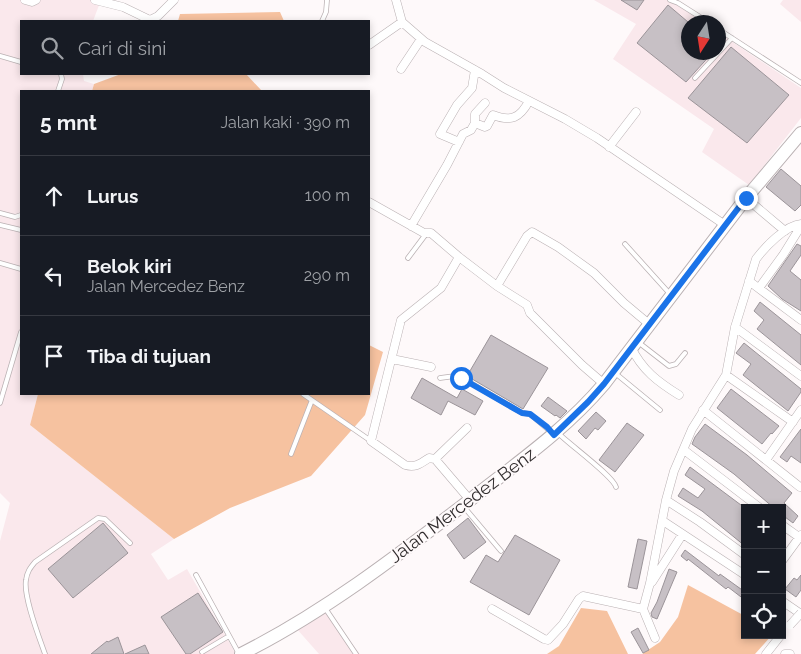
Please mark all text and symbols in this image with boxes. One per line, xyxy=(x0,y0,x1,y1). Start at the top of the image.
north arrow xyxy=(681,15,726,60)
search box xyxy=(20,20,370,75)
icon: search xyxy=(38,34,66,62)
text: Cari di sini xyxy=(78,37,166,59)
text: 5 mnt xyxy=(40,110,97,135)
text: Jalan kaki · 390 m xyxy=(220,113,350,132)
icon: ahead xyxy=(40,182,68,210)
text: Lurus xyxy=(87,185,138,207)
text: 100 m xyxy=(305,186,350,205)
route end xyxy=(735,187,758,210)
text: Belok kiri xyxy=(87,255,172,277)
icon: left xyxy=(40,262,68,290)
text: 290 m xyxy=(304,266,350,285)
text: Jalan Mercedez Benz xyxy=(87,277,245,296)
icon: arrive xyxy=(40,342,68,370)
text: Tiba di tujuan xyxy=(87,345,211,367)
route start xyxy=(450,367,473,390)
street label: Jalan Mercedez Benz xyxy=(385,443,539,567)
map controls xyxy=(741,504,786,639)
button: + xyxy=(741,504,786,549)
button: − xyxy=(741,549,786,594)
button: locate xyxy=(741,594,786,639)

